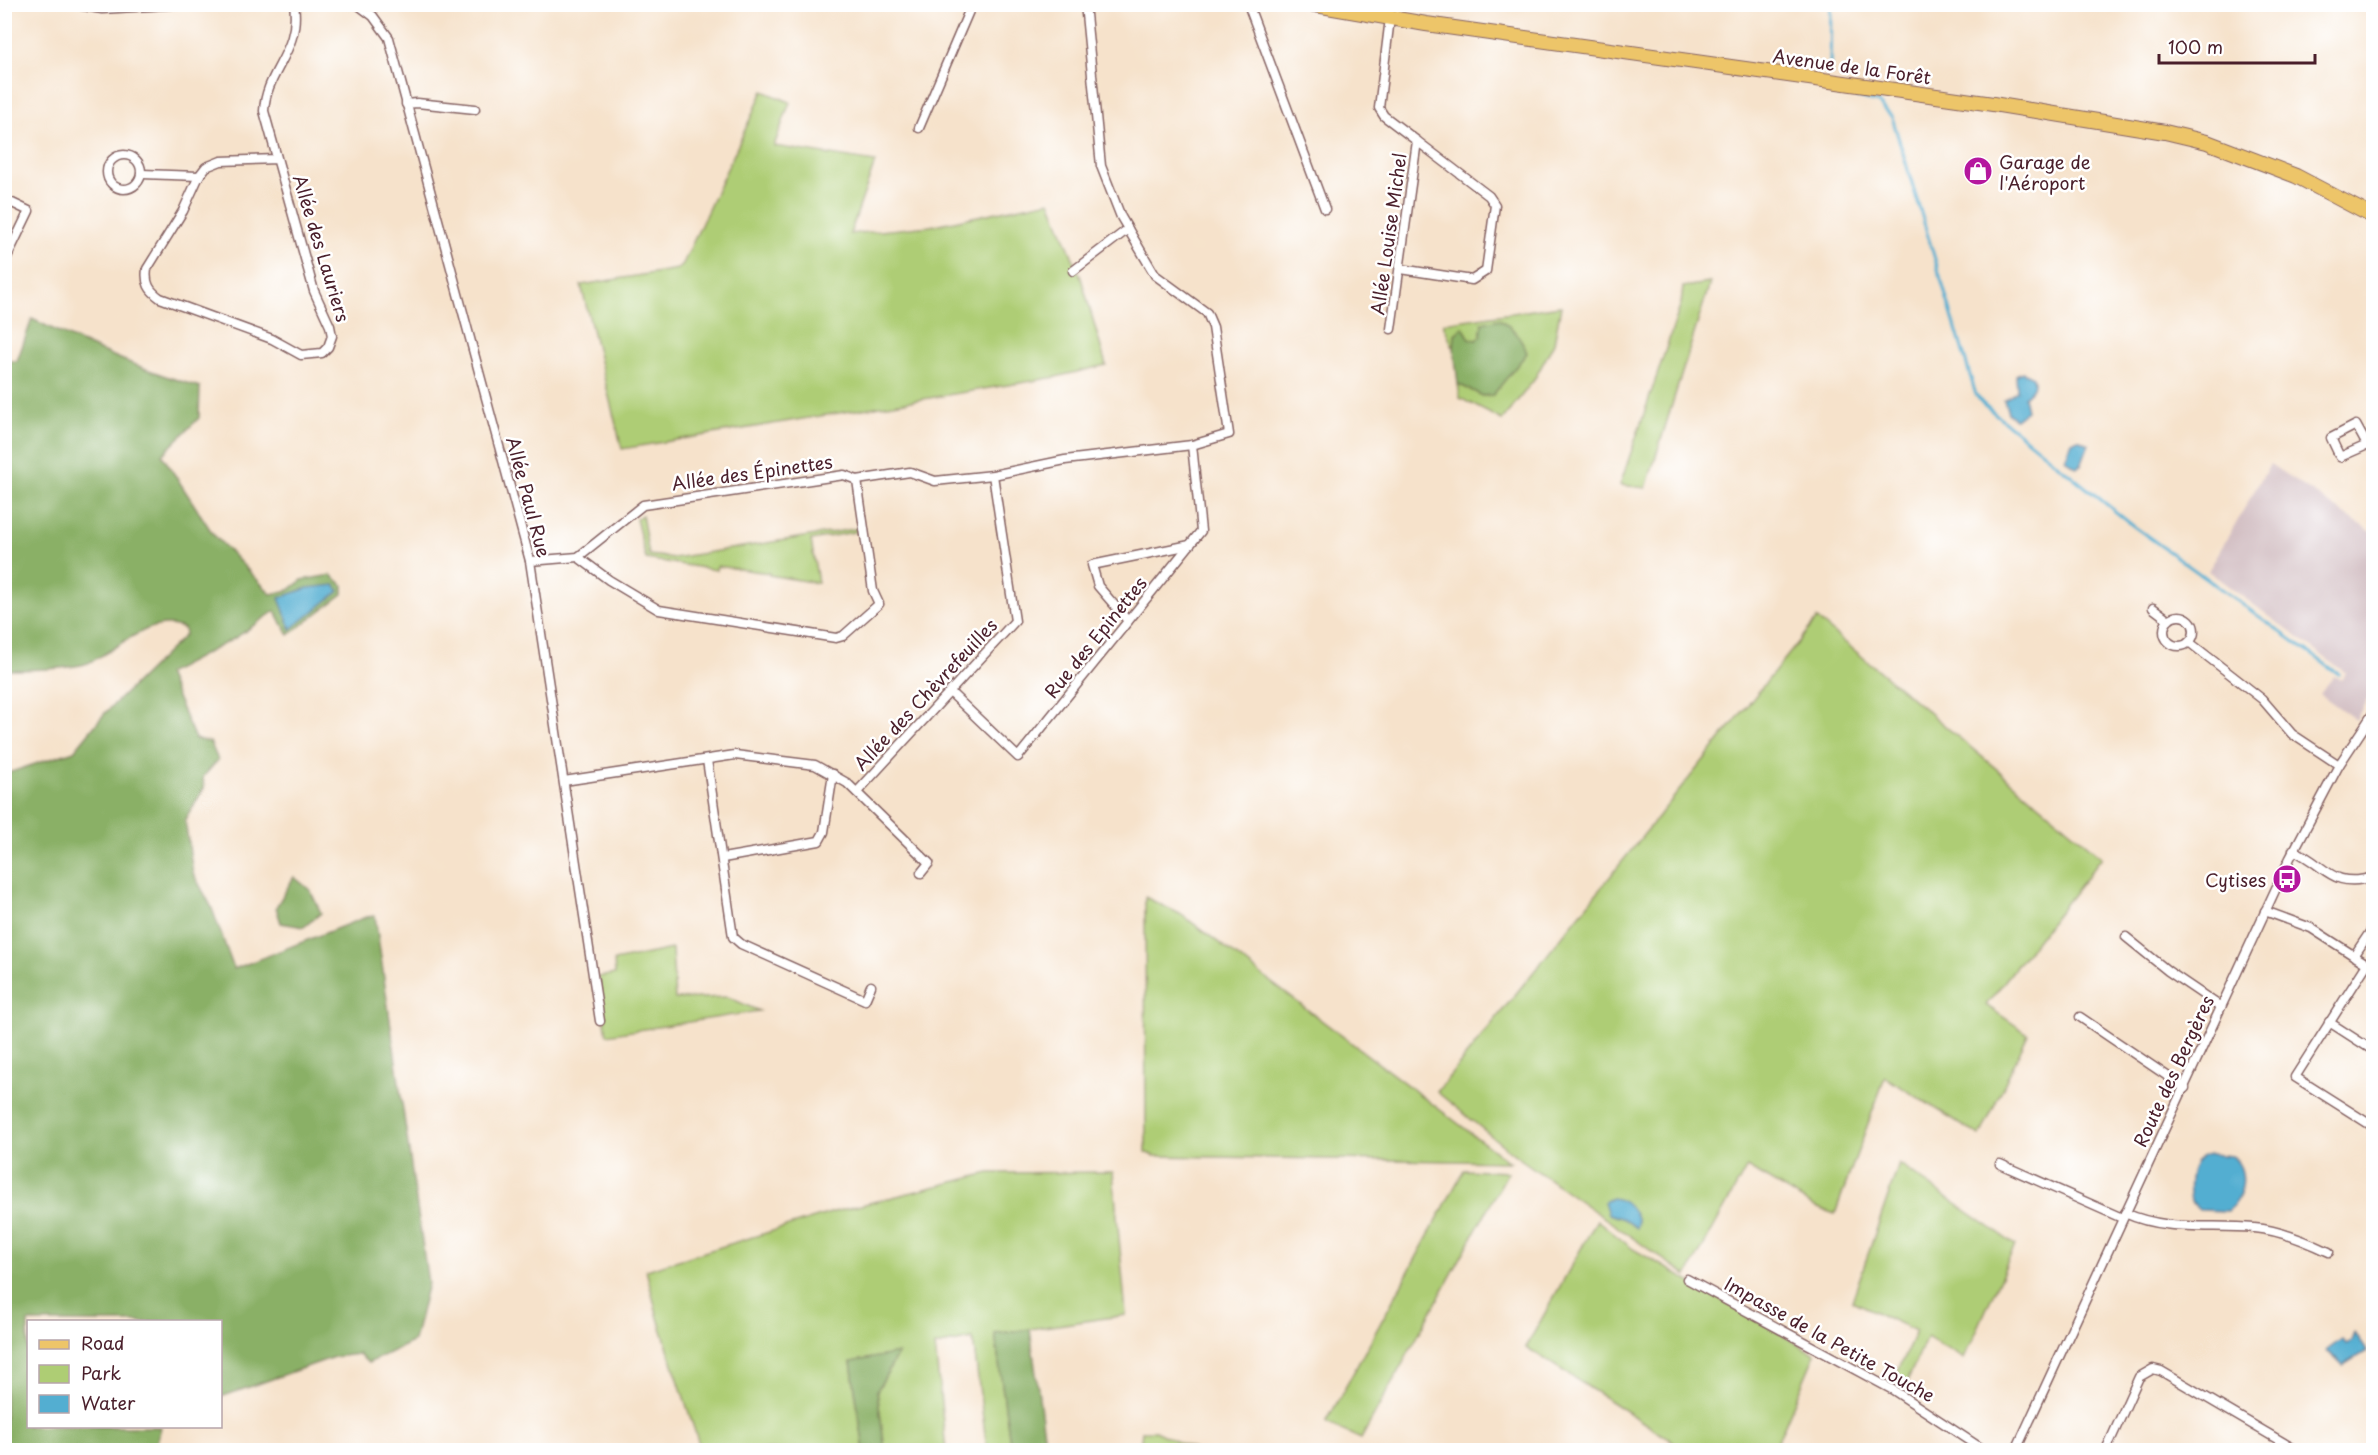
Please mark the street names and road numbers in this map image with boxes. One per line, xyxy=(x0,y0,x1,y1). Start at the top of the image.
street label: Avenue de la Forêt xyxy=(1771,42,1933,90)
street label: Allée Louise Michel xyxy=(1363,151,1413,317)
street label: Allée des Lauriers xyxy=(287,171,357,325)
street label: Allée Paul Rue xyxy=(500,434,558,560)
street label: Allée des Épinettes xyxy=(670,447,834,497)
street label: Rue des Epinettes xyxy=(1037,570,1153,704)
street label: Allée des Chèvrefeuilles xyxy=(847,612,1003,776)
street label: Route des Bergères xyxy=(2126,991,2220,1151)
street label: Impasse de la Petite Touche xyxy=(1720,1270,1940,1408)

